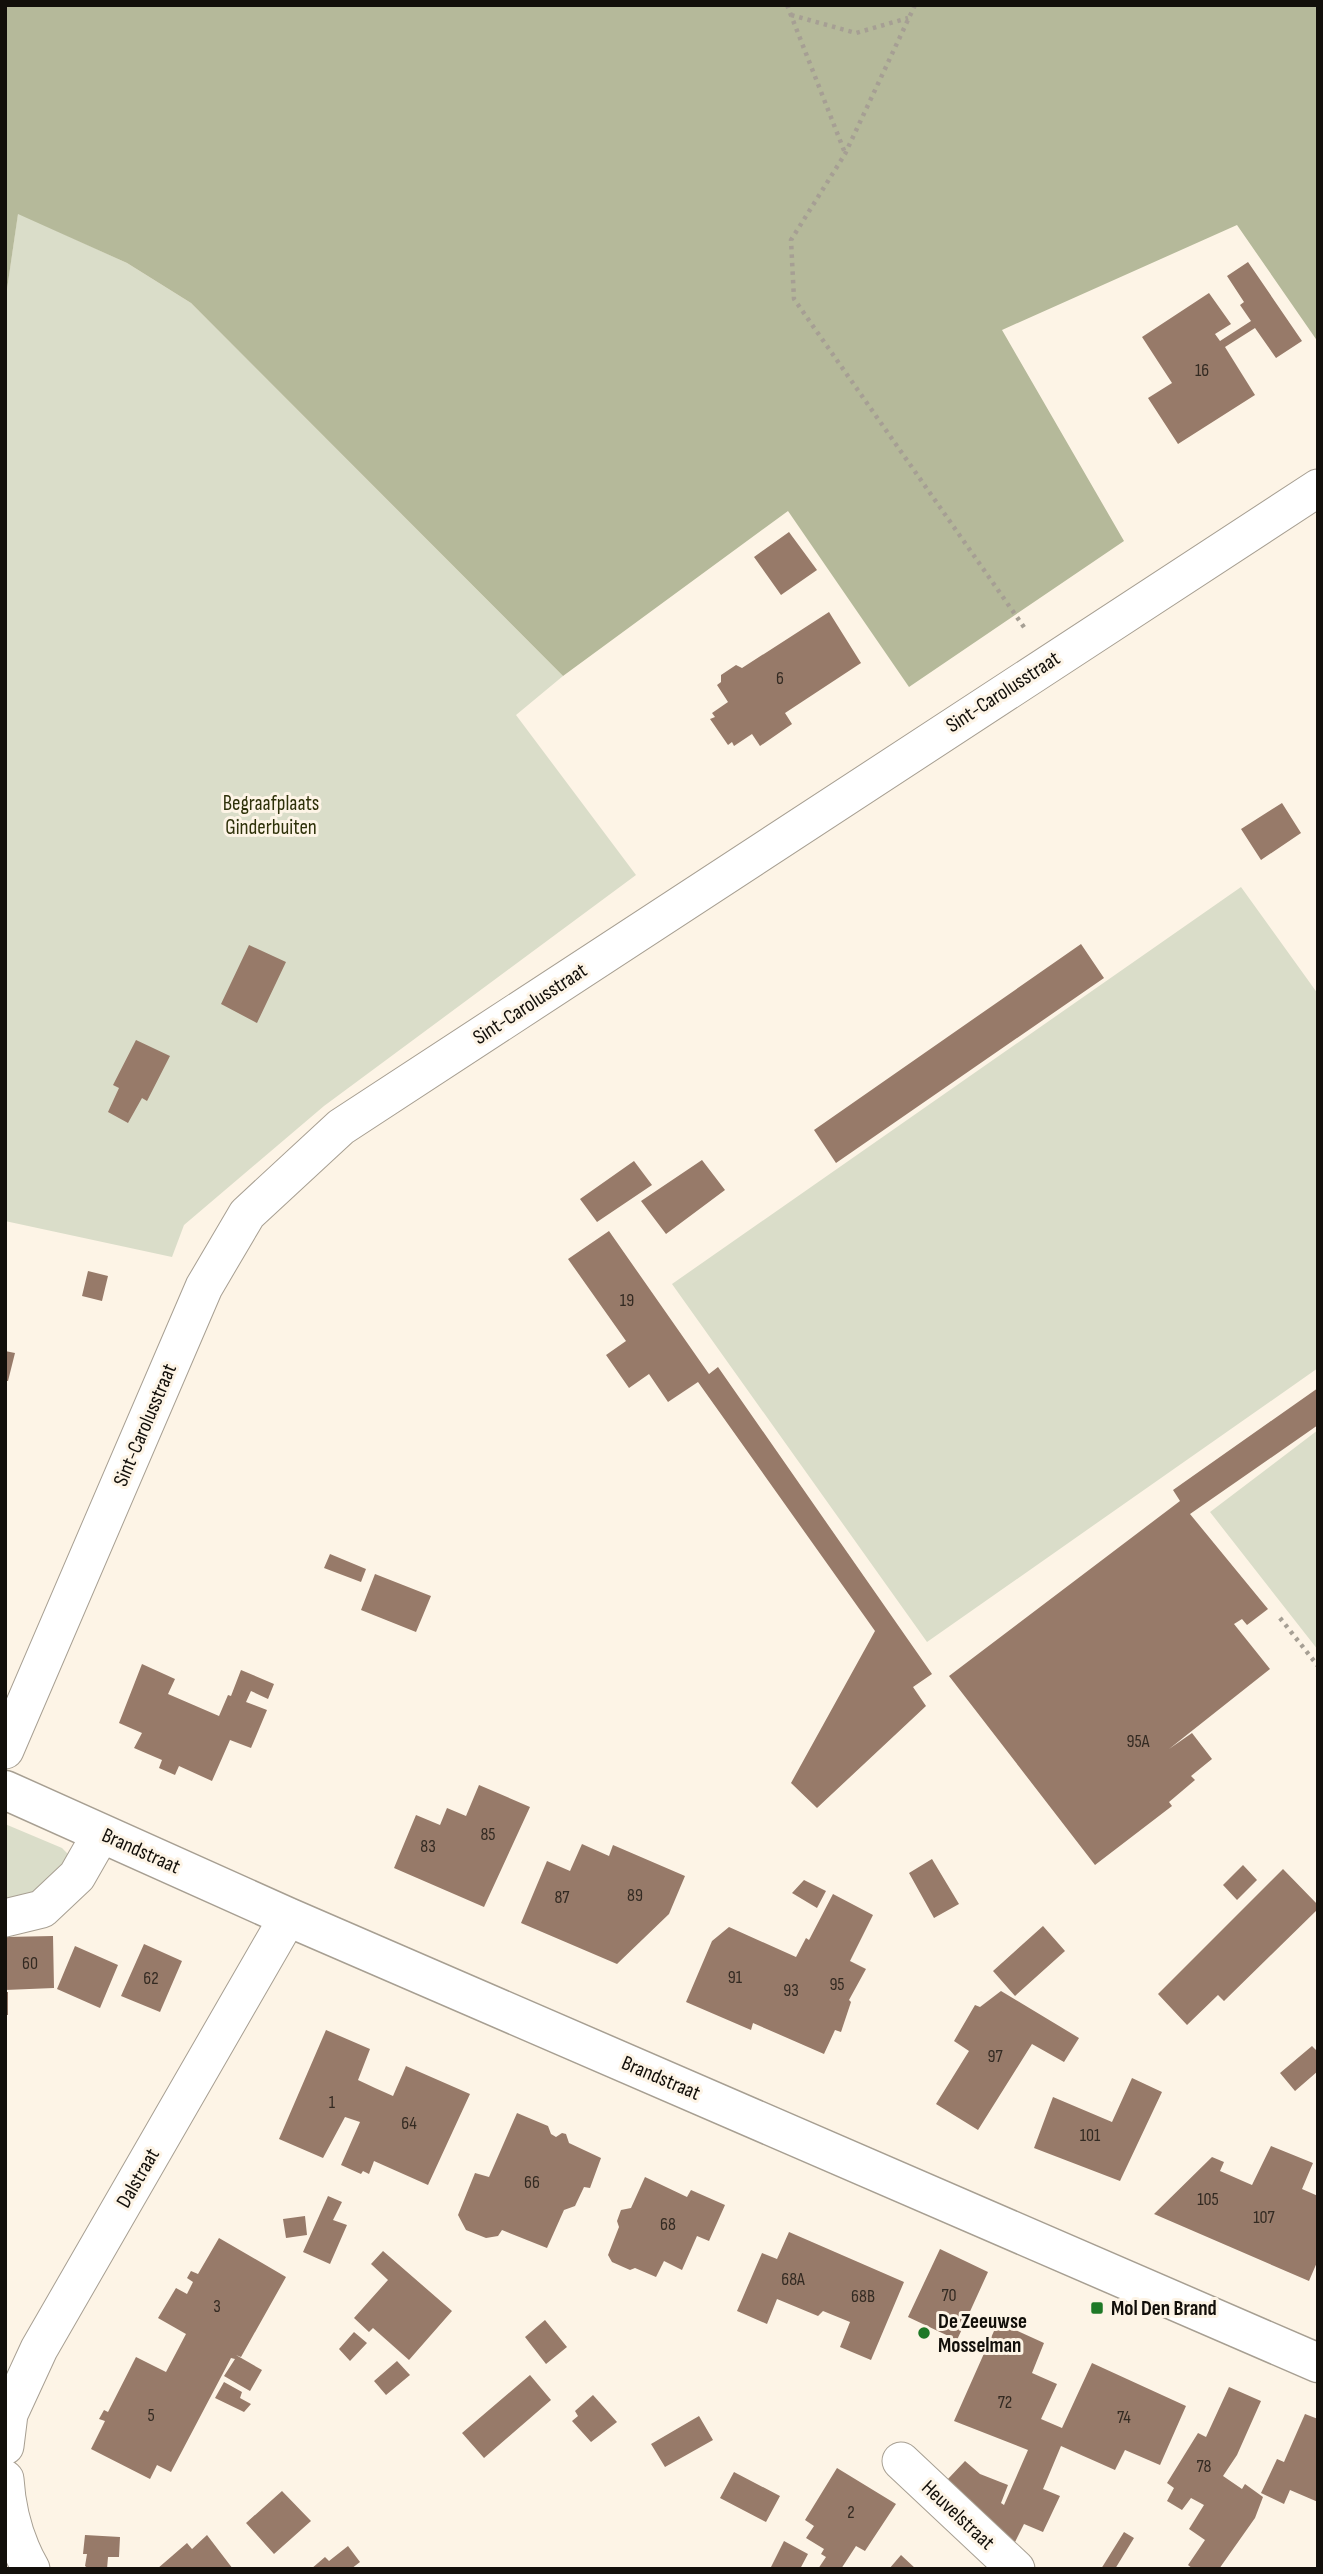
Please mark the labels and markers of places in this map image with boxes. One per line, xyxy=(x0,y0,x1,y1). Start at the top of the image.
place label: Mol Den Brand xyxy=(1111,2296,1217,2321)
marker: Mol Den Brand xyxy=(1089,2300,1105,2316)
place label: De Zeeuwse Mosselman xyxy=(938,2309,1027,2358)
marker: De Zeeuwse Mosselman xyxy=(916,2325,932,2341)

